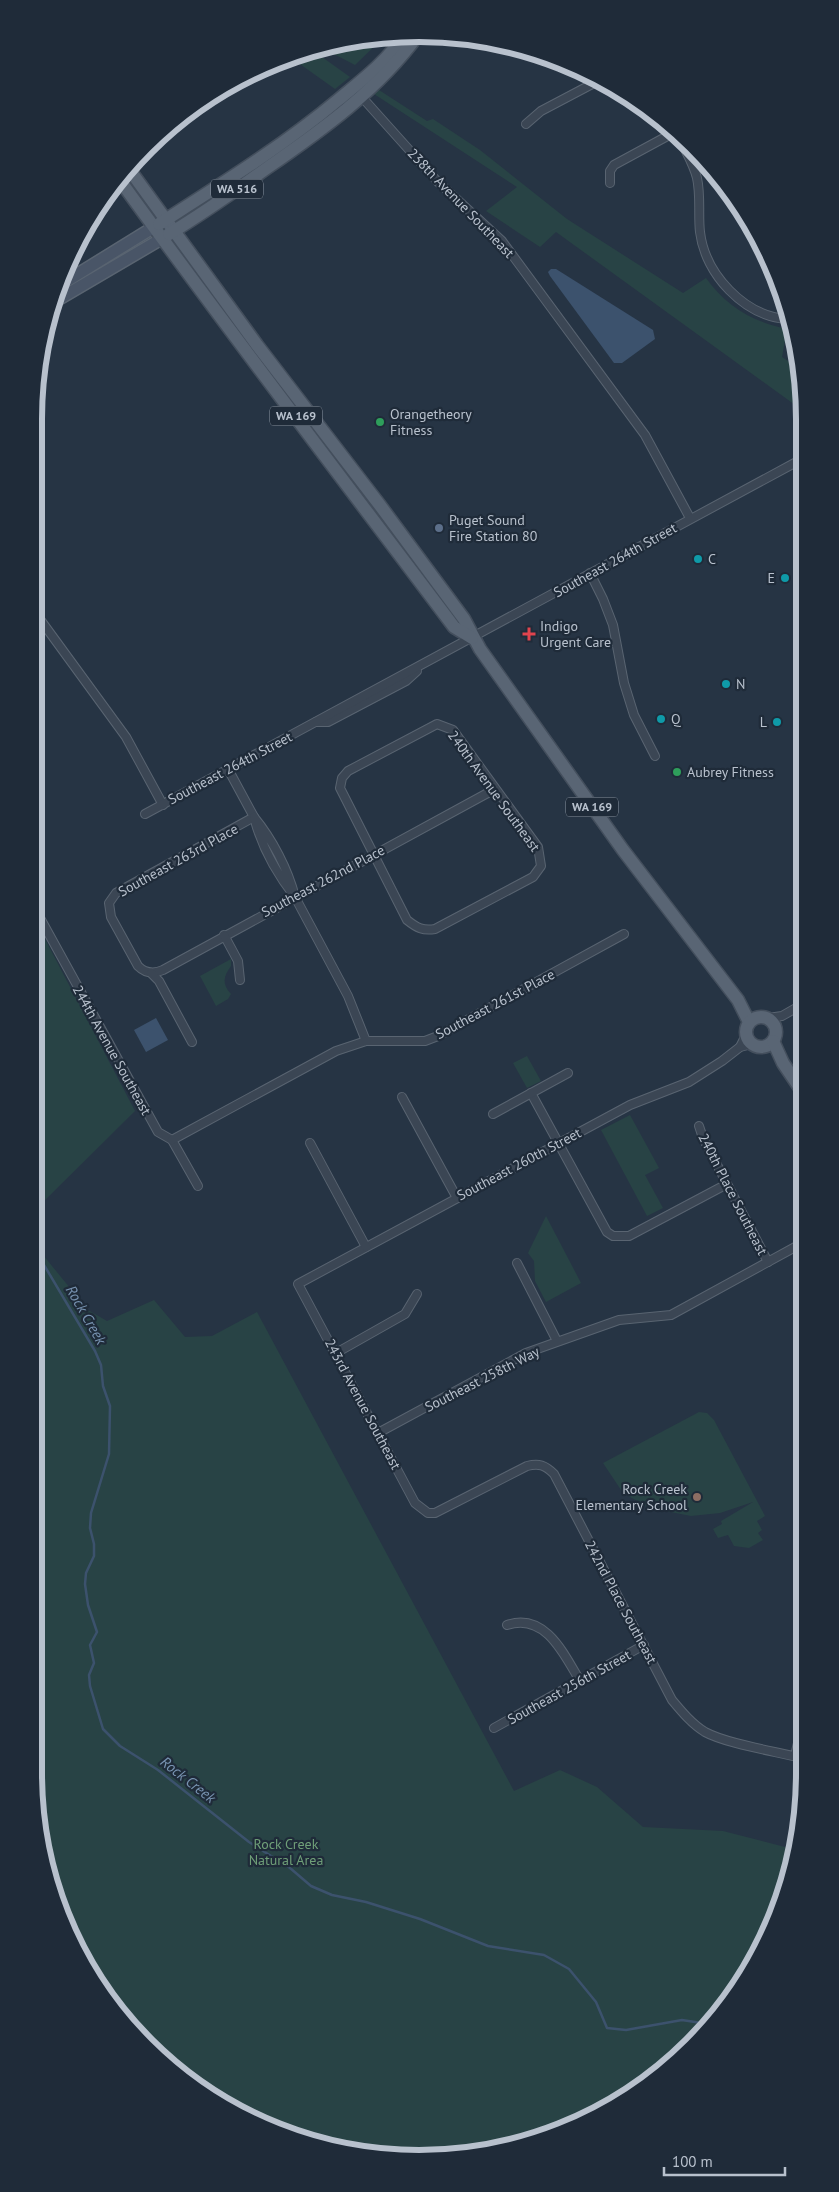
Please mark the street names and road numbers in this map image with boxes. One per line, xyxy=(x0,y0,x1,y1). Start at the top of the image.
street label: 238th Avenue Southeast xyxy=(404,144,518,262)
road number: WA 516 xyxy=(211,180,263,198)
road number: WA 169 xyxy=(270,406,322,426)
street label: Southeast 264th Street xyxy=(550,519,680,601)
street label: 240th Avenue Southeast xyxy=(444,727,544,855)
street label: Southeast 264th Street xyxy=(165,728,295,808)
road number: WA 169 xyxy=(566,798,618,816)
street label: Southeast 263rd Place xyxy=(115,820,241,900)
street label: Southeast 262nd Place xyxy=(258,841,388,921)
street label: Southeast 261st Place xyxy=(432,965,558,1043)
street label: 244th Avenue Southeast xyxy=(69,982,155,1118)
street label: Southeast 260th Street xyxy=(454,1124,584,1204)
street label: 240th Place Southeast xyxy=(694,1130,772,1258)
street label: 243rd Avenue Southeast xyxy=(321,1336,405,1473)
street label: Southeast 258th Way xyxy=(422,1342,543,1416)
street label: 242nd Place Southeast xyxy=(581,1537,661,1667)
street label: Southeast 256th Street xyxy=(504,1646,634,1728)

